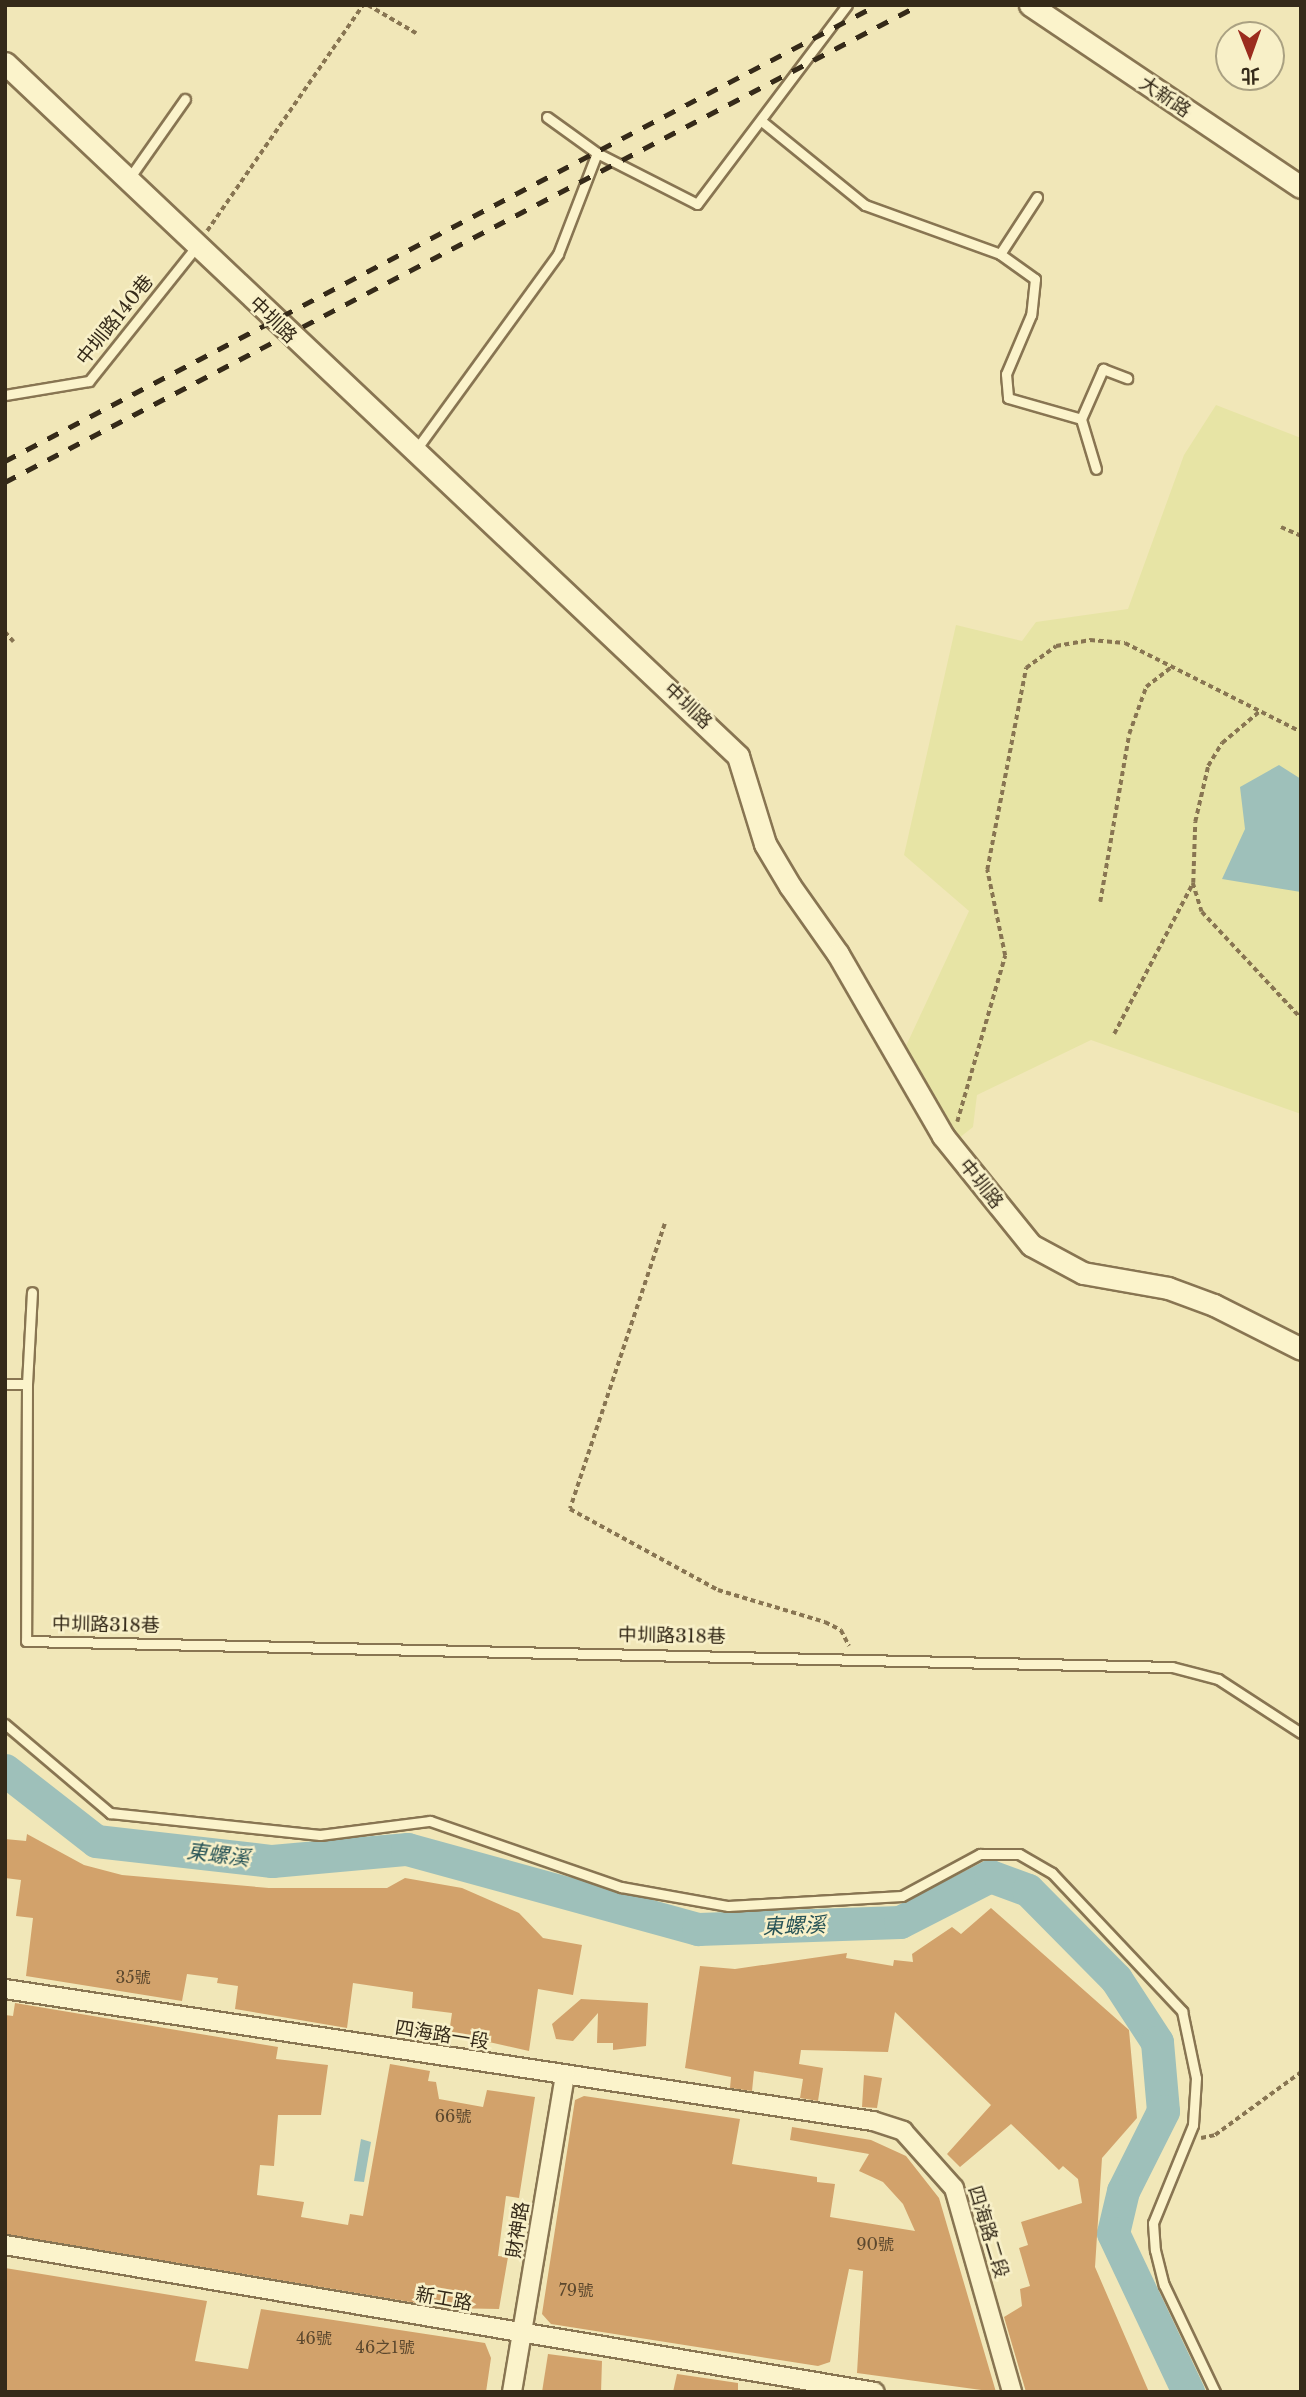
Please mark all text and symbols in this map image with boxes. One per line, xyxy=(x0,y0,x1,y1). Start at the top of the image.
north arrow xyxy=(1215,21,1285,91)
text: 北 xyxy=(1241,64,1260,87)
street label: 大新路 xyxy=(1135,72,1195,122)
street label: 中圳路140巷 xyxy=(72,270,158,370)
street label: 中圳路 xyxy=(245,292,301,348)
street label: 中圳路 xyxy=(659,678,717,734)
street label: 中圳路 xyxy=(954,1155,1008,1213)
street label: 中圳路318巷 xyxy=(52,1613,160,1637)
street label: 中圳路318巷 xyxy=(618,1624,726,1648)
water label: 東螺溪 xyxy=(185,1839,251,1871)
water label: 東螺溪 xyxy=(762,1912,826,1940)
house number: 35號 xyxy=(116,1967,150,1987)
street label: 四海路一段 xyxy=(393,2016,491,2054)
house number: 66號 xyxy=(435,2106,471,2126)
street label: 四海路二段 xyxy=(963,2183,1013,2281)
street label: 財神路 xyxy=(502,2200,534,2260)
house number: 90號 xyxy=(856,2234,894,2254)
house number: 79號 xyxy=(559,2280,593,2300)
street label: 新工路 xyxy=(414,2283,474,2315)
house number: 46號 xyxy=(296,2328,332,2348)
house number: 46之1號 xyxy=(356,2337,414,2357)

